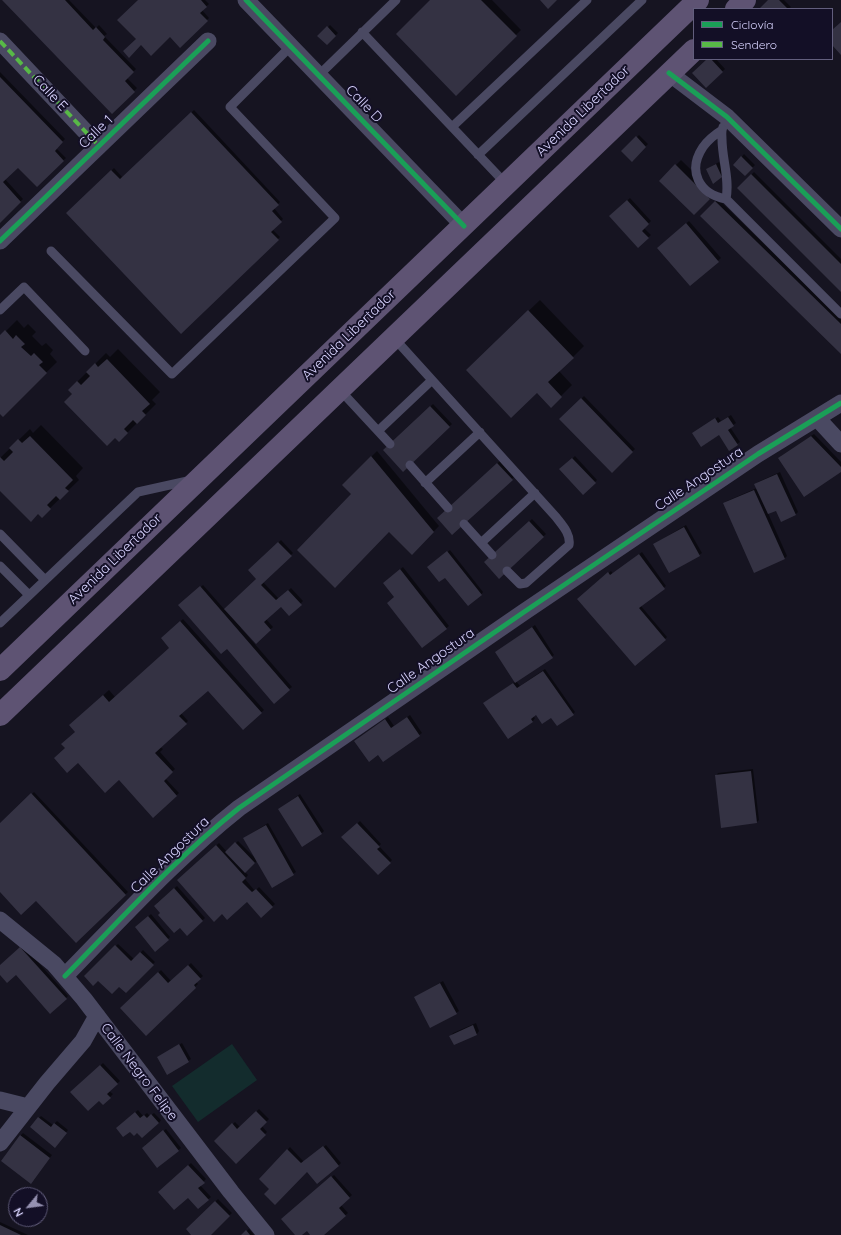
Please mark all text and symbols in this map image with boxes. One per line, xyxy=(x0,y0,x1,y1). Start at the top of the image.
legend xyxy=(693,8,833,60)
text: Ciclovía xyxy=(731,17,774,32)
text: Sendero xyxy=(731,37,777,52)
street label: Avenida Libertador xyxy=(533,62,633,160)
street label: Calle E xyxy=(29,71,71,115)
street label: Calle D xyxy=(342,82,386,126)
street label: Calle 1 xyxy=(75,112,117,152)
street label: Avenida Libertador xyxy=(299,286,399,384)
street label: Calle Angostura xyxy=(652,443,746,515)
street label: Avenida Libertador xyxy=(65,510,165,608)
street label: Calle Angostura xyxy=(384,625,478,697)
street label: Calle Angostura xyxy=(127,813,213,897)
street label: Calle Negro Felipe xyxy=(97,1020,181,1124)
north arrow xyxy=(8,1187,48,1227)
text: N xyxy=(10,1205,26,1219)

